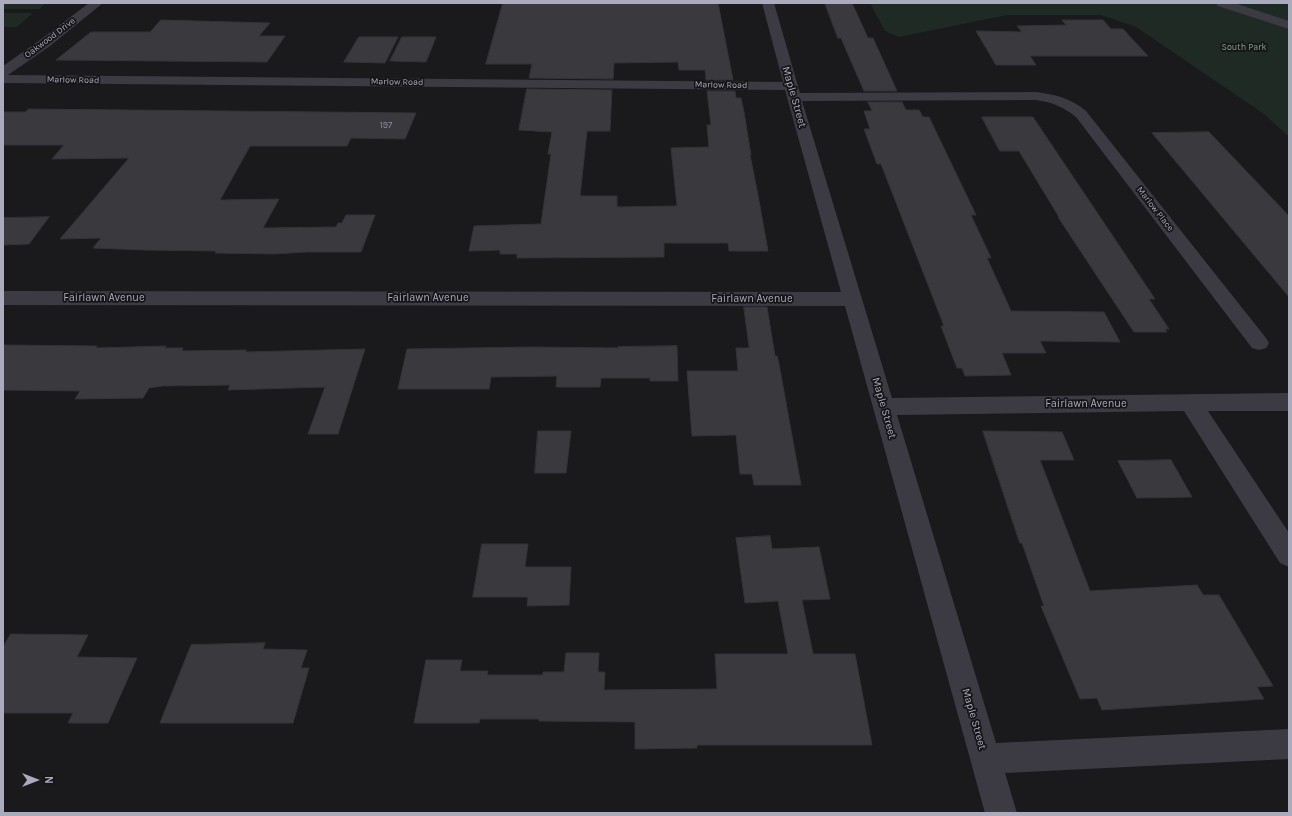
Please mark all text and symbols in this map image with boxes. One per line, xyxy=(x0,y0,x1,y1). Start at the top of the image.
street label: Oakwood Drive xyxy=(23,15,77,61)
park label: South Park xyxy=(1221,42,1267,52)
street label: Maple Street xyxy=(779,65,809,129)
street label: Marlow Road xyxy=(47,74,99,86)
street label: Marlow Road xyxy=(371,76,423,88)
street label: Marlow Road xyxy=(695,79,747,91)
house number: 197 xyxy=(380,120,392,130)
street label: Marlow Place xyxy=(1134,185,1176,233)
street label: Fairlawn Avenue xyxy=(63,291,145,305)
street label: Fairlawn Avenue xyxy=(387,291,469,305)
street label: Fairlawn Avenue xyxy=(711,292,793,306)
street label: Maple Street xyxy=(869,376,899,440)
street label: Fairlawn Avenue xyxy=(1045,397,1127,411)
street label: Maple Street xyxy=(959,687,989,751)
north arrow xyxy=(16,760,56,800)
text: N xyxy=(42,776,55,784)

